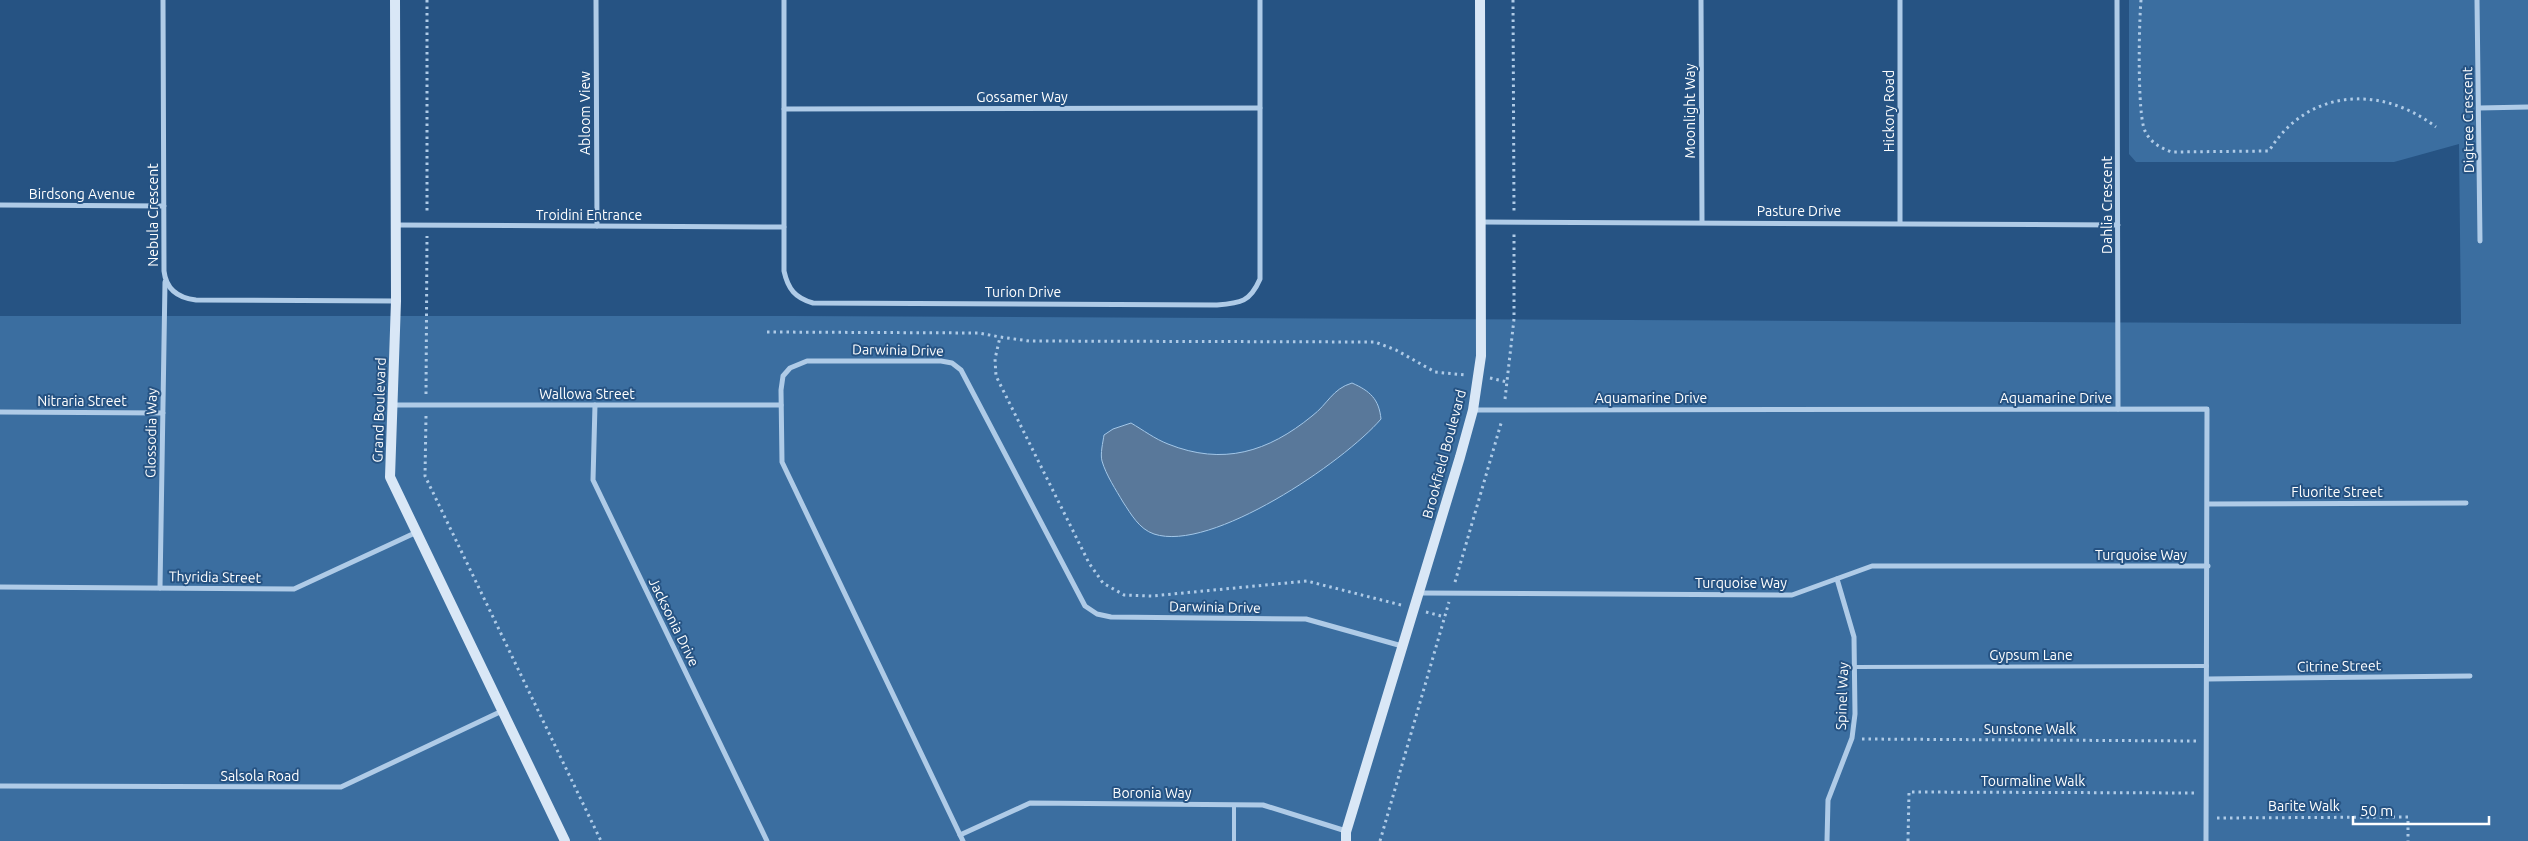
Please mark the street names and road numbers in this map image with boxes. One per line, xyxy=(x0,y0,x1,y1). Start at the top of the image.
street label: Moonlight Way xyxy=(1682,63,1698,158)
street label: Digtree Crescent xyxy=(2459,66,2477,173)
street label: Hickory Road xyxy=(1881,70,1897,152)
street label: Abloom View xyxy=(577,71,593,155)
street label: Gossamer Way xyxy=(976,89,1068,105)
street label: Dahlia Crescent xyxy=(2099,156,2115,254)
street label: Nebula Crescent xyxy=(145,163,161,267)
street label: Birdsong Avenue xyxy=(29,186,135,202)
street label: Pasture Drive xyxy=(1757,203,1841,219)
street label: Troidini Entrance xyxy=(536,207,642,223)
street label: Turion Drive xyxy=(985,284,1061,300)
street label: Darwinia Drive xyxy=(852,341,944,359)
street label: Grand Boulevard xyxy=(369,357,389,463)
street label: Wallowa Street xyxy=(539,386,635,402)
street label: Glossodia Way xyxy=(142,388,160,478)
street label: Brookfield Boulevard xyxy=(1419,388,1469,520)
street label: Aquamarine Drive xyxy=(1595,390,1707,406)
street label: Aquamarine Drive xyxy=(2000,390,2112,406)
street label: Nitraria Street xyxy=(37,393,127,409)
street label: Fluorite Street xyxy=(2291,484,2383,500)
street label: Turquoise Way xyxy=(2095,547,2187,563)
street label: Thyridia Street xyxy=(169,568,262,586)
street label: Jacksonia Drive xyxy=(646,575,702,669)
street label: Turquoise Way xyxy=(1695,575,1787,591)
street label: Darwinia Drive xyxy=(1169,598,1261,616)
street label: Gypsum Lane xyxy=(1989,647,2073,663)
street label: Citrine Street xyxy=(2297,657,2382,675)
street label: Spinel Way xyxy=(1833,661,1851,730)
street label: Sunstone Walk xyxy=(1984,721,2076,737)
street label: Salsola Road xyxy=(221,768,299,784)
street label: Tourmaline Walk xyxy=(1981,773,2085,789)
street label: Boronia Way xyxy=(1113,785,1192,801)
street label: Barite Walk xyxy=(2268,798,2340,814)

